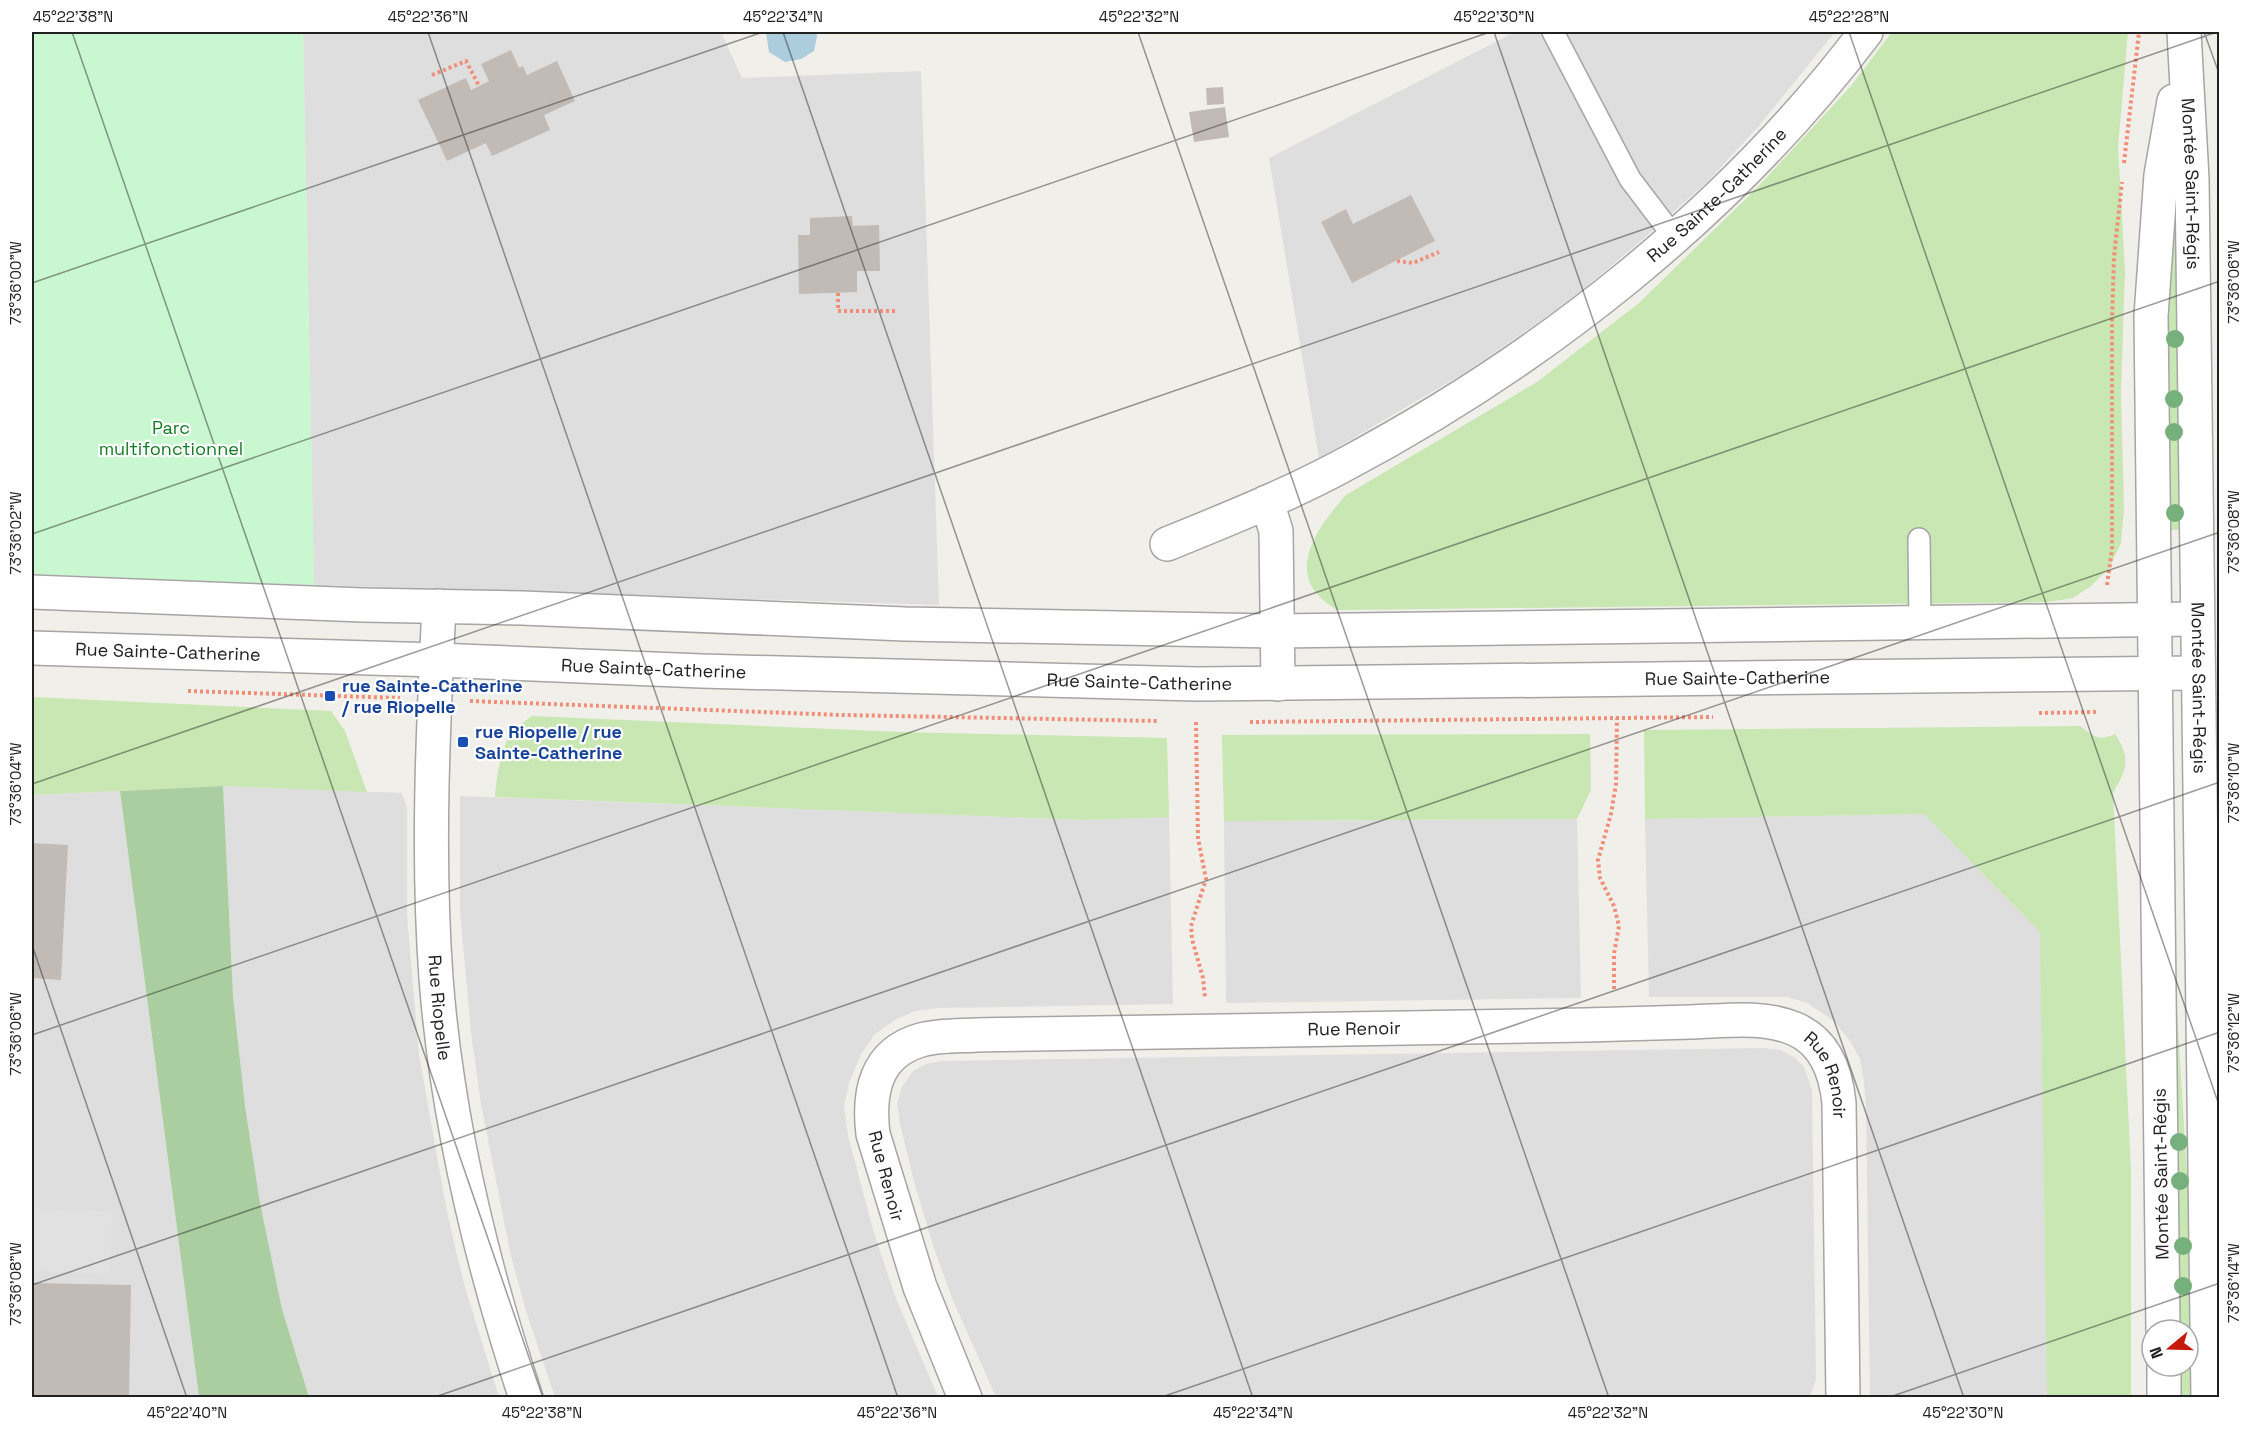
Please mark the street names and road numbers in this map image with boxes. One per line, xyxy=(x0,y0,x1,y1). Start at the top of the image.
street label: Montée Saint-Régis xyxy=(2177,97,2205,270)
street label: Rue Sainte-Catherine xyxy=(1642,123,1792,267)
street label: Montée Saint-Régis xyxy=(2187,602,2212,774)
street label: Rue Sainte-Catherine xyxy=(75,637,261,666)
street label: Rue Sainte-Catherine xyxy=(561,653,747,683)
street label: Rue Sainte-Catherine xyxy=(1645,665,1830,690)
street label: Rue Sainte-Catherine xyxy=(1046,668,1232,695)
street label: Rue Riopelle xyxy=(423,954,457,1062)
street label: Rue Renoir xyxy=(1307,1016,1401,1041)
street label: Rue Renoir xyxy=(1800,1026,1851,1119)
street label: Montée Saint-Régis xyxy=(2148,1088,2173,1260)
street label: Rue Renoir xyxy=(863,1128,910,1224)

